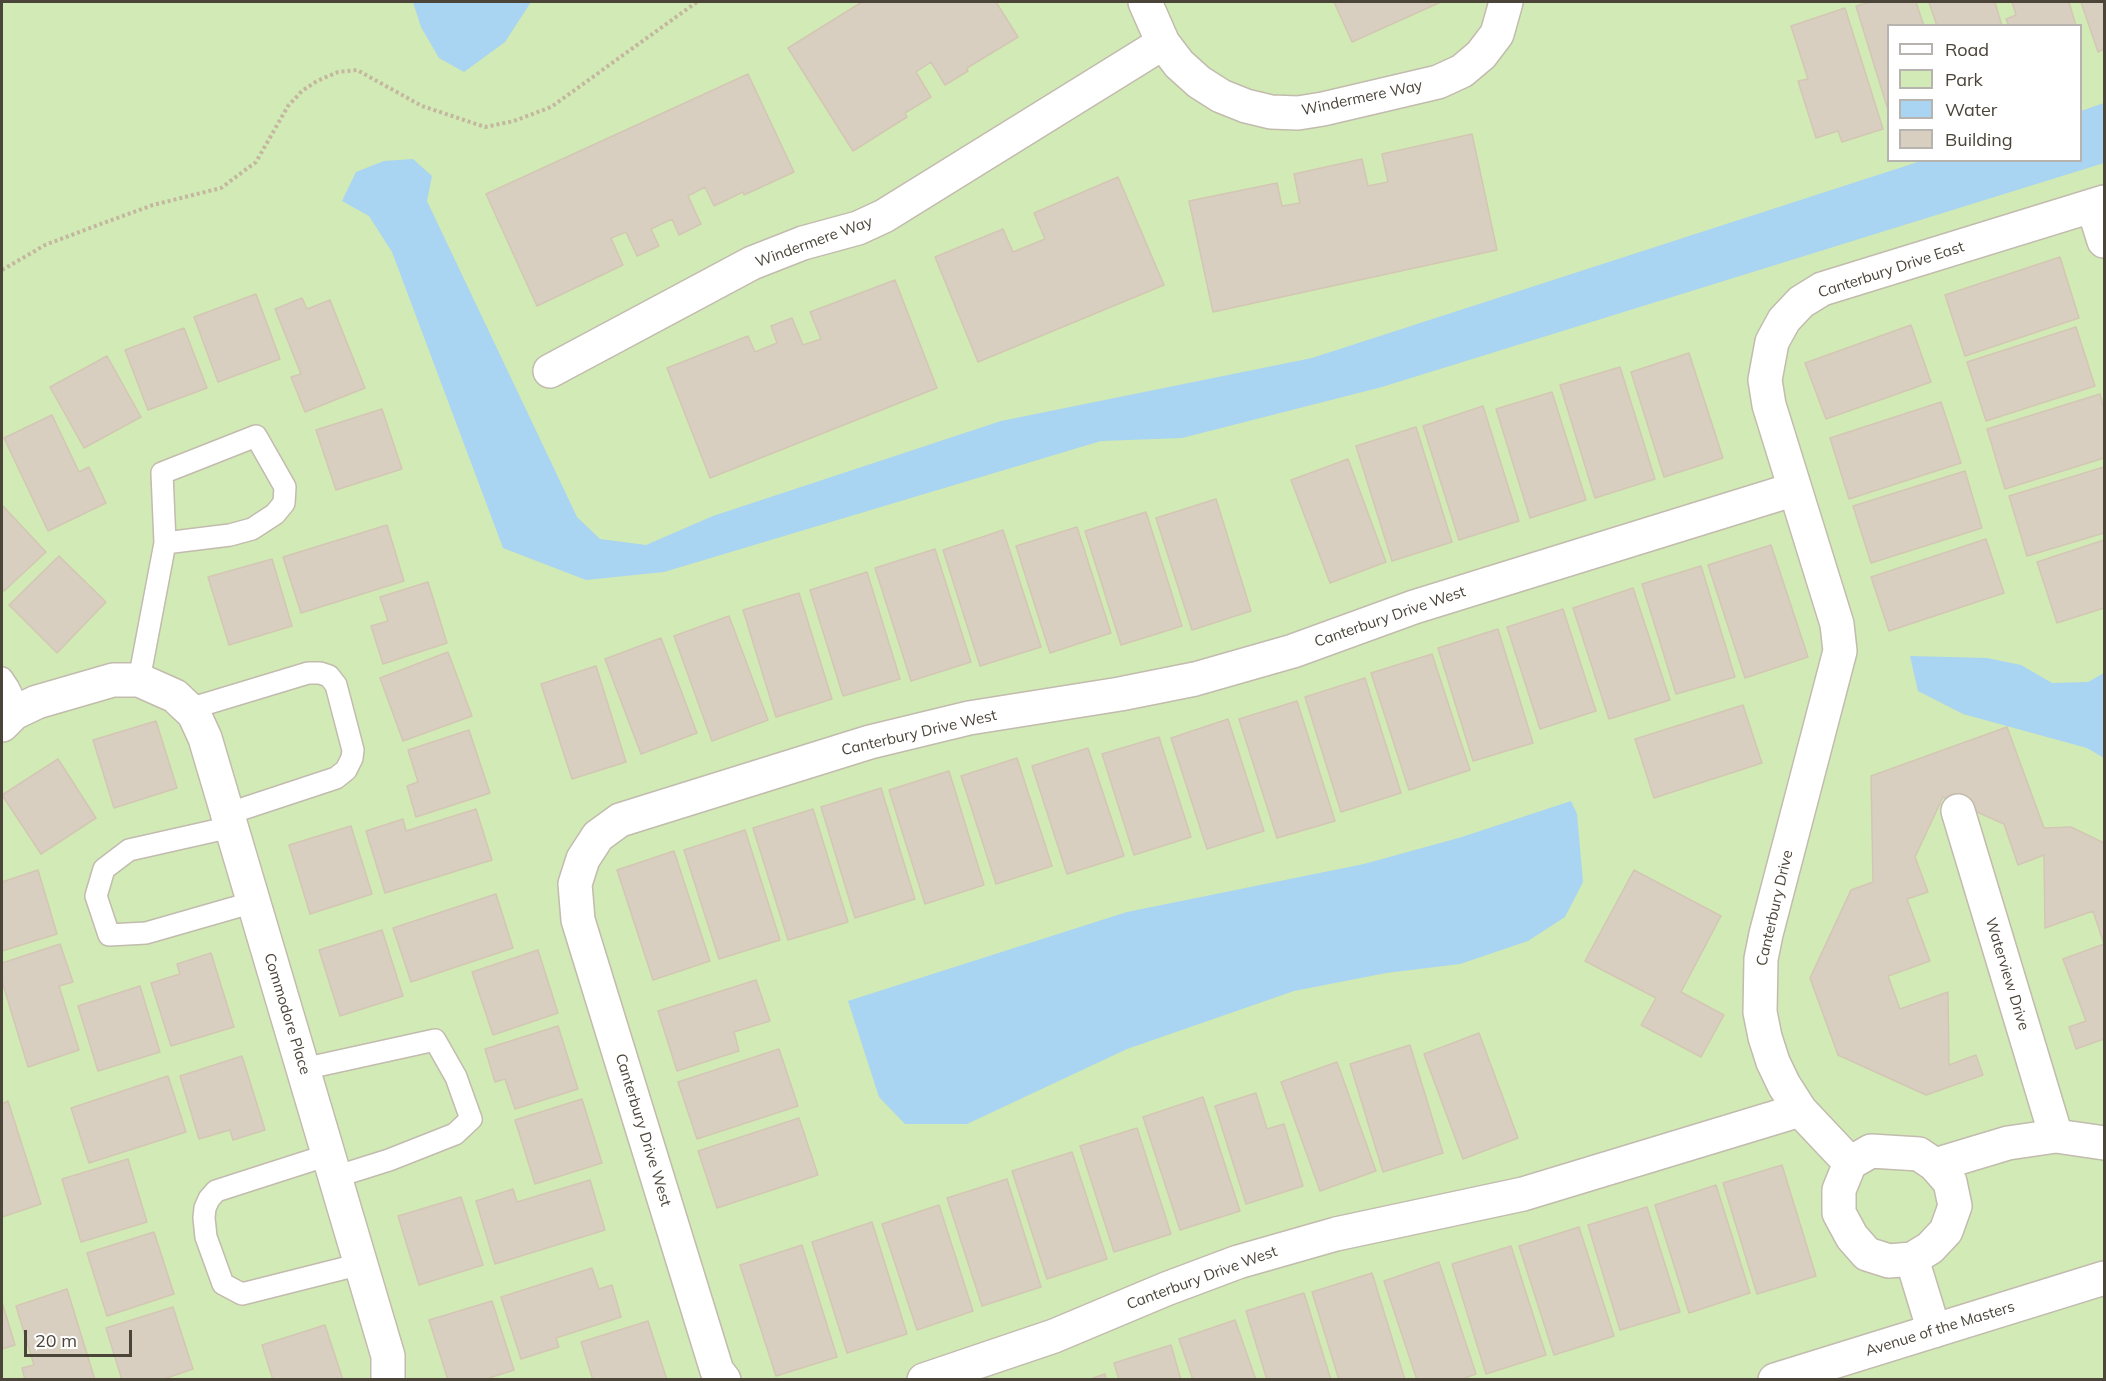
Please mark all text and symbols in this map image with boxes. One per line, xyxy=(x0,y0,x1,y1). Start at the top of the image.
legend xyxy=(1887,24,2082,162)
text: Road xyxy=(1945,38,1989,61)
text: Park xyxy=(1945,68,1983,91)
street label: Windermere Way xyxy=(1300,76,1424,120)
text: Water xyxy=(1945,98,1997,121)
text: Building xyxy=(1945,128,2013,151)
street label: Windermere Way xyxy=(753,212,875,272)
street label: Canterbury Drive East xyxy=(1816,238,1966,302)
street label: Canterbury Drive West xyxy=(1312,583,1468,651)
street label: Canterbury Drive West xyxy=(840,706,998,760)
street label: Canterbury Drive xyxy=(1753,848,1797,968)
street label: Waterview Drive xyxy=(1981,916,2033,1032)
street label: Commodore Place xyxy=(260,951,314,1077)
street label: Canterbury Drive West xyxy=(611,1051,675,1209)
street label: Canterbury Drive West xyxy=(1124,1242,1280,1314)
street label: Avenue of the Masters xyxy=(1863,1298,2017,1360)
scale bar xyxy=(27,1318,135,1356)
text: 20 m xyxy=(35,1329,77,1352)

